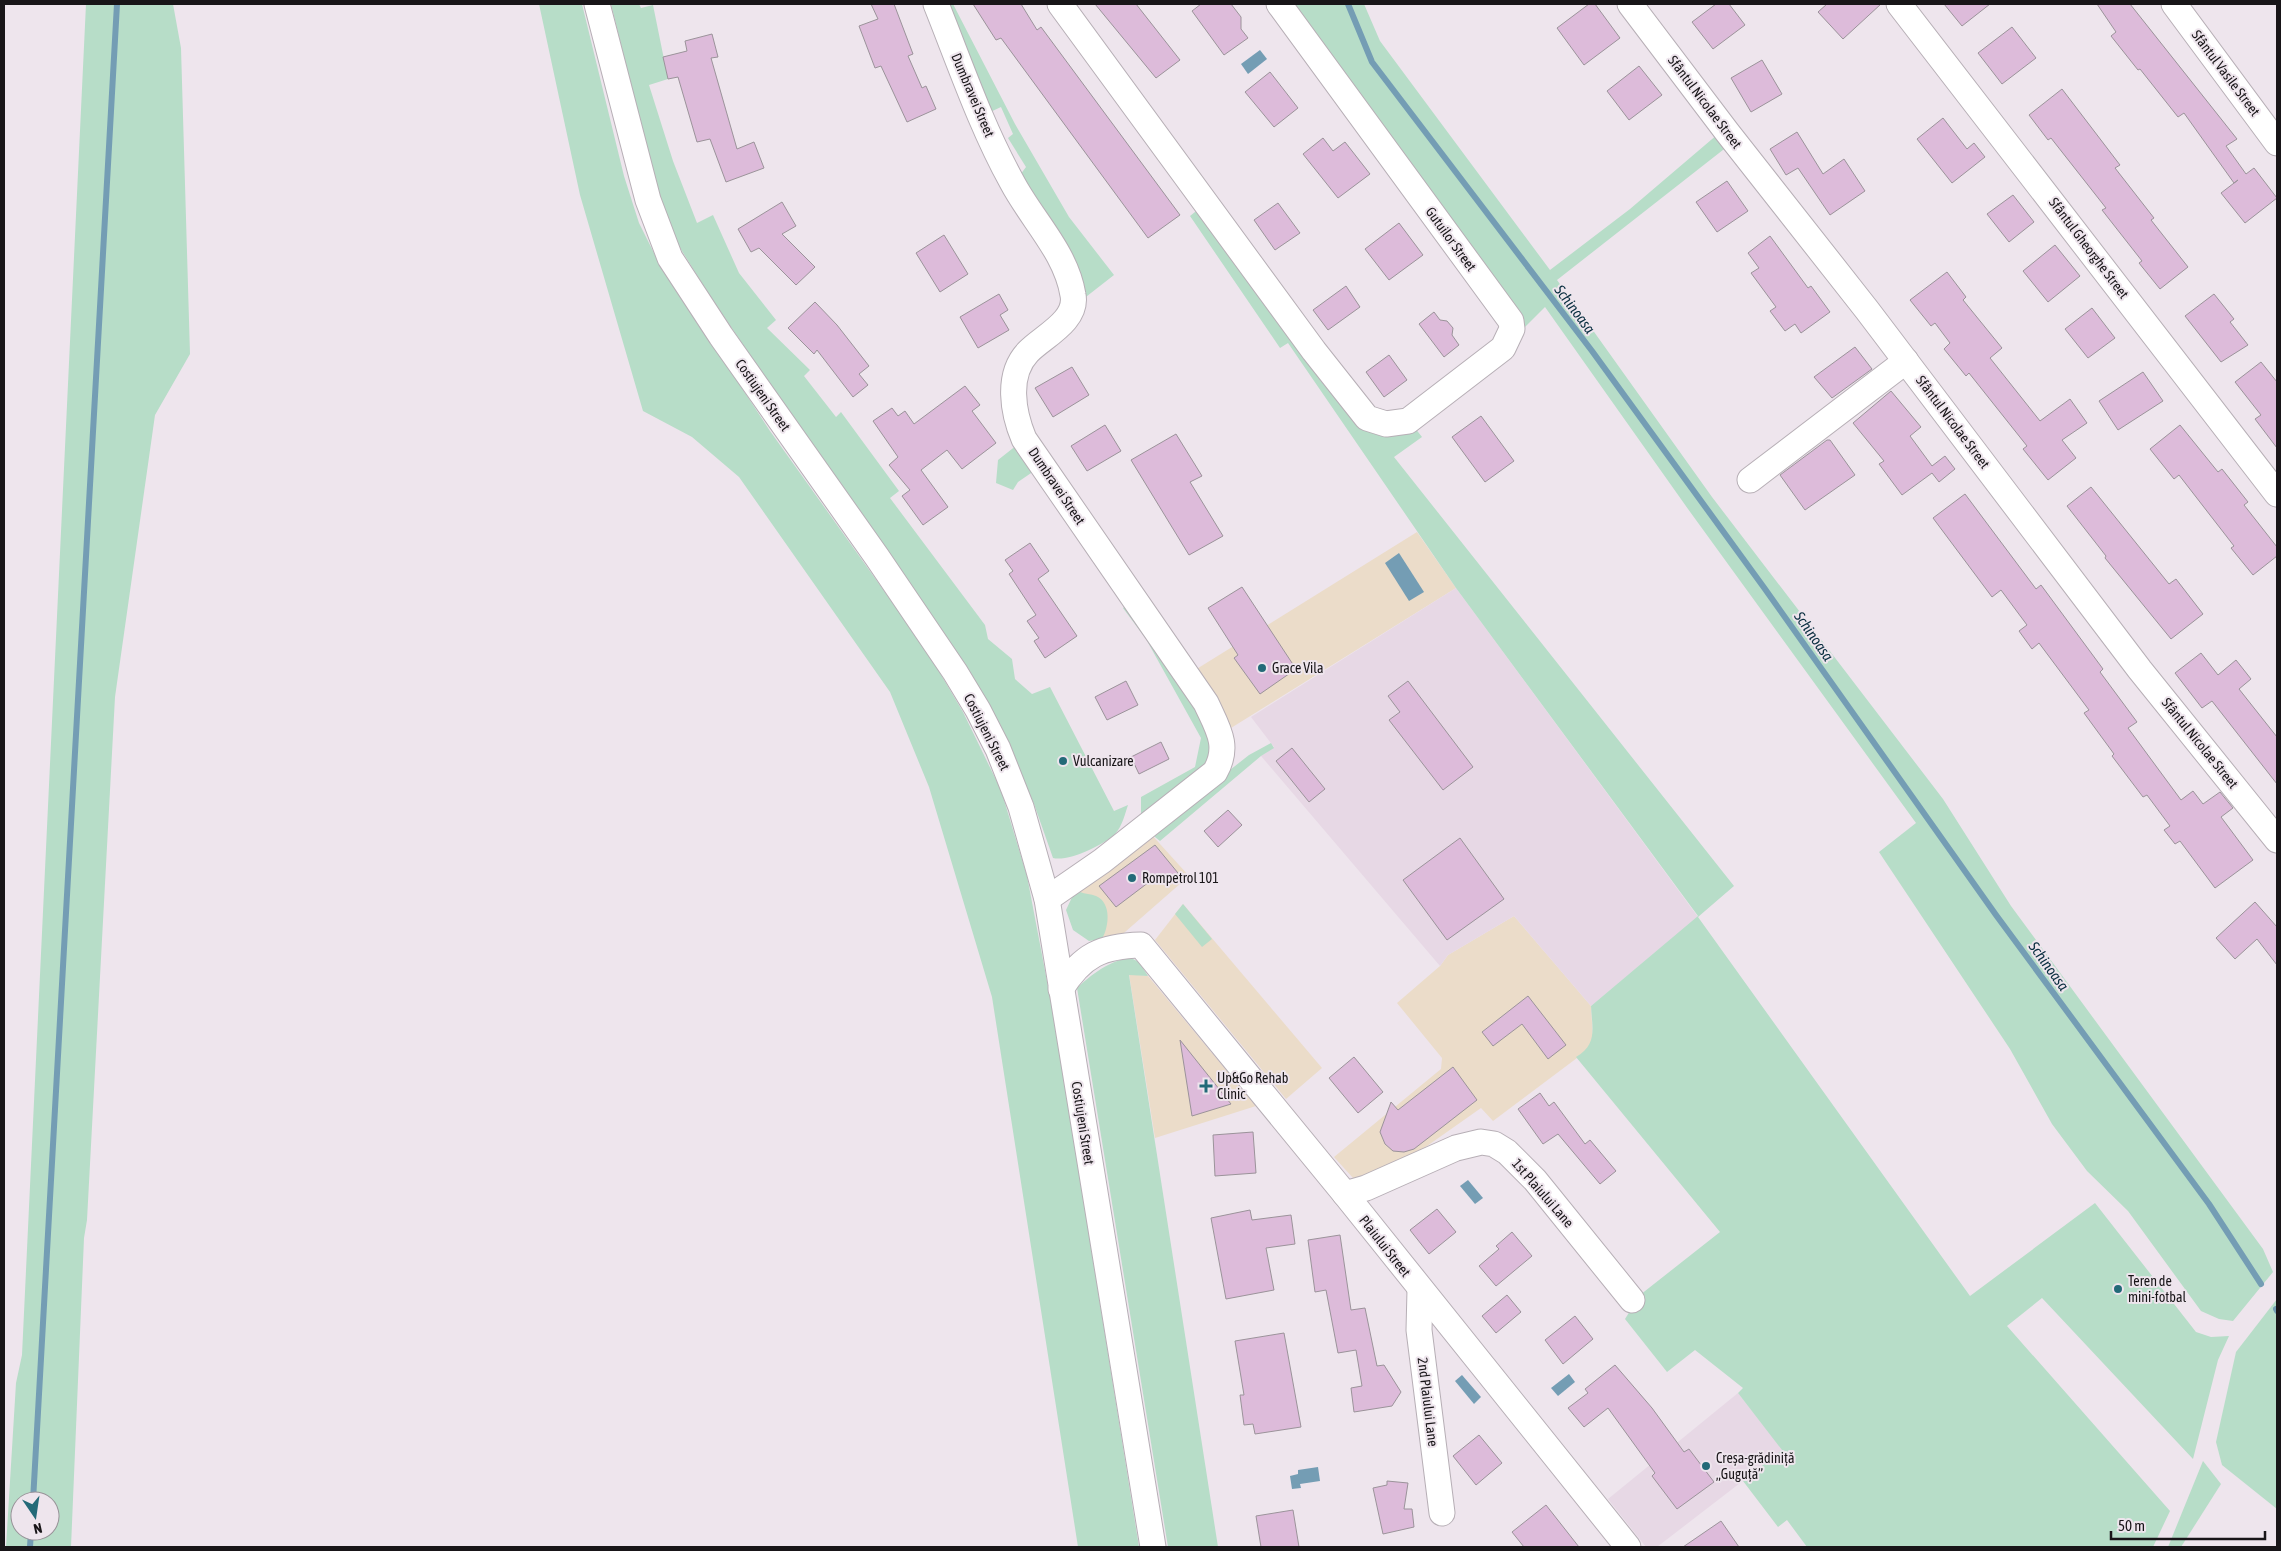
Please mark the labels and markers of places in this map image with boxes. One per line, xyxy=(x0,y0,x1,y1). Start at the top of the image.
place label: Grace Vila xyxy=(1272,660,1324,676)
marker: Grace Vila xyxy=(1256,662,1268,674)
place label: Vulcanizare xyxy=(1073,753,1134,769)
marker: Vulcanizare xyxy=(1057,755,1069,767)
place label: Rompetrol 101 xyxy=(1142,870,1219,886)
marker: Rompetrol 101 xyxy=(1126,872,1138,884)
place label: Up&Go Rehab Clinic xyxy=(1217,1070,1289,1102)
marker: Up&Go Rehab Clinic xyxy=(1199,1079,1213,1093)
place label: Teren de mini-fotbal xyxy=(2128,1273,2186,1305)
marker: Teren de mini-fotbal xyxy=(2112,1283,2124,1295)
place label: Creșa-grădiniță „Guguță” xyxy=(1716,1450,1795,1482)
marker: Creșa-grădiniță „Guguță” xyxy=(1700,1460,1712,1472)

